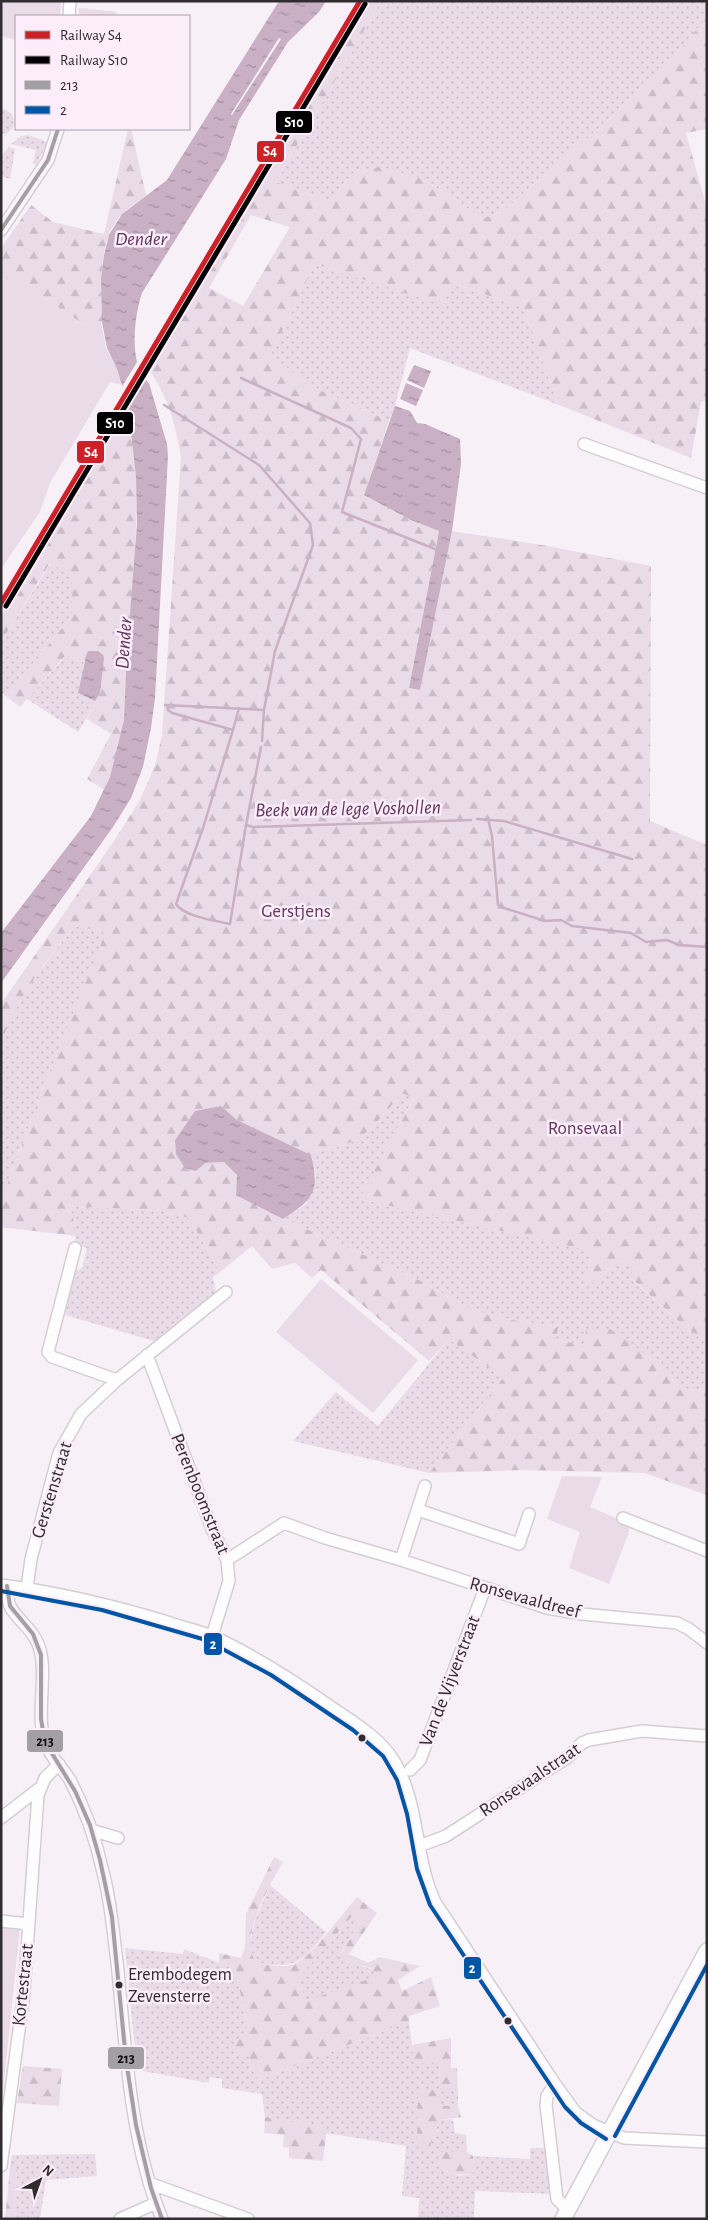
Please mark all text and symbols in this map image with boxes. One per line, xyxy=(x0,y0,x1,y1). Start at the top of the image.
legend xyxy=(15,15,190,130)
text: Railway S4 xyxy=(60,28,122,43)
text: Railway S10 xyxy=(60,53,128,68)
text: 213 xyxy=(60,78,78,93)
text: 2 xyxy=(60,103,67,118)
line badge: S10 xyxy=(275,110,313,134)
text: S10 xyxy=(284,116,304,130)
line badge: S4 xyxy=(256,140,285,163)
text: S4 xyxy=(263,145,277,159)
water label: Dender xyxy=(115,229,168,249)
line badge: S10 xyxy=(96,411,134,435)
text: S10 xyxy=(105,417,125,431)
line badge: S4 xyxy=(76,440,105,464)
text: S4 xyxy=(84,446,98,460)
water label: Dender xyxy=(112,616,136,670)
water label: Beek van de lege Voshollen xyxy=(255,797,441,821)
park label: Gerstjens xyxy=(261,902,331,921)
park label: Ronsevaal xyxy=(548,1119,622,1138)
street label: Perenboomstraat xyxy=(167,1431,233,1557)
street label: Gerstenstraat xyxy=(28,1439,76,1541)
street label: Ronsevaaldreef xyxy=(468,1574,584,1622)
street label: Van de Vijverstraat xyxy=(416,1613,484,1749)
line badge: 2 xyxy=(203,1632,223,1656)
text: 2 xyxy=(210,1638,217,1652)
line badge: 213 xyxy=(26,1729,64,1753)
unlabelled marker xyxy=(357,1733,367,1743)
text: 213 xyxy=(36,1735,54,1749)
street label: Ronsevaalstraat xyxy=(476,1739,584,1821)
street label: Kortestraat xyxy=(9,1943,37,2027)
line badge: 2 xyxy=(463,1956,482,1980)
text: 2 xyxy=(469,1962,476,1976)
place label: Erembodegem Zevensterre xyxy=(128,1966,232,2006)
marker: Erembodegem Zevensterre xyxy=(114,1980,124,1990)
unlabelled marker xyxy=(503,2016,513,2026)
line badge: 213 xyxy=(107,2046,145,2070)
text: 213 xyxy=(117,2052,135,2066)
north arrow xyxy=(15,2155,65,2205)
text: N xyxy=(40,2162,56,2179)

